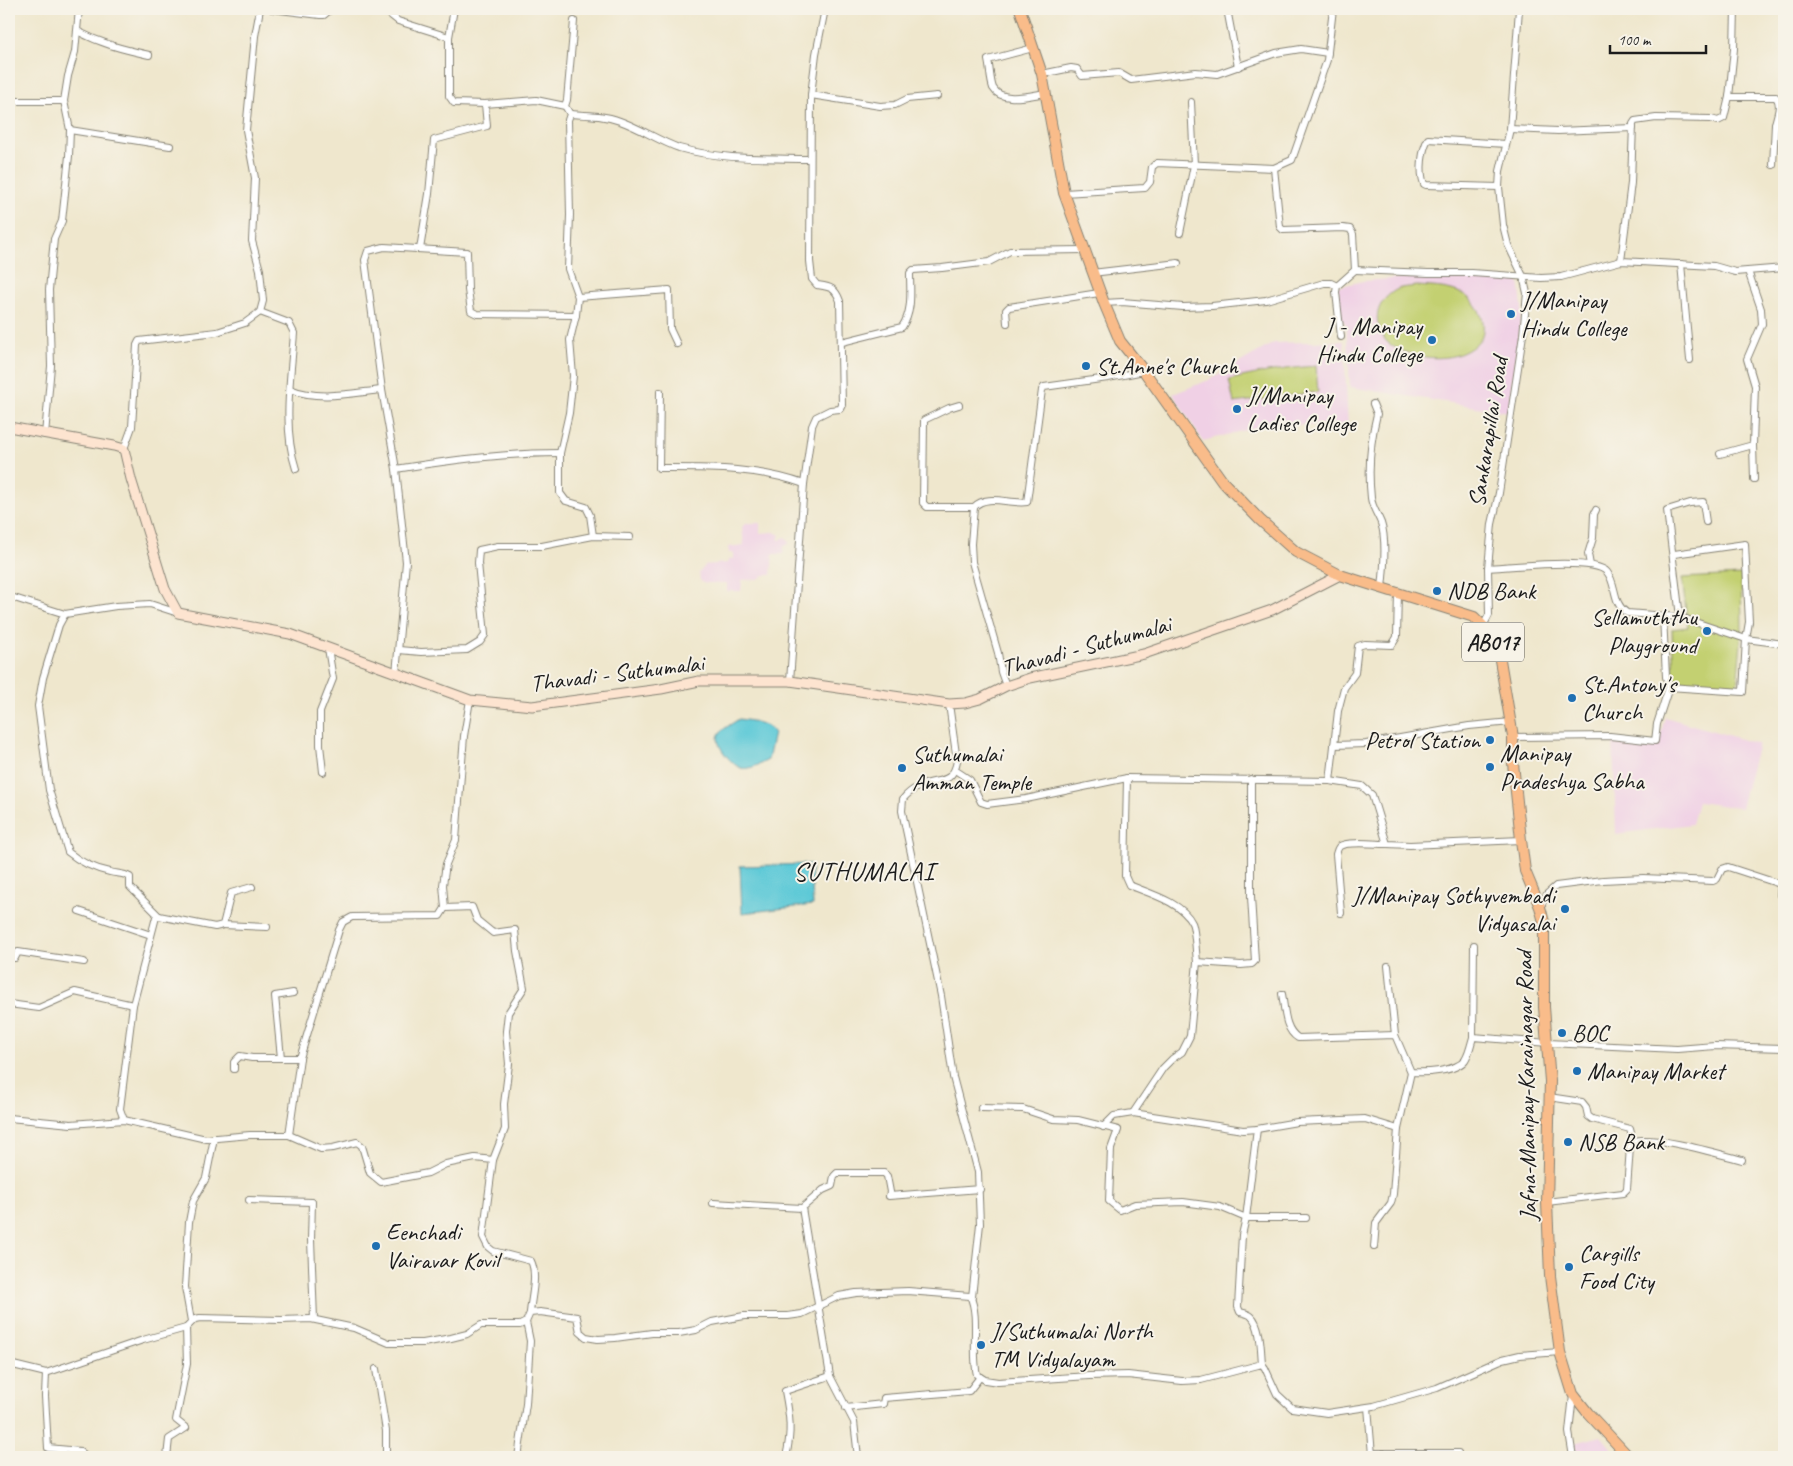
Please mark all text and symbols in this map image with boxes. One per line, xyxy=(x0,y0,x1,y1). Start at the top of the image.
scale bar xyxy=(1610,22,1707,54)
text: 100 m xyxy=(1618,31,1652,50)
place label: J/Manipay Hindu College xyxy=(1520,285,1629,343)
marker: J/Manipay Hindu College xyxy=(1505,308,1517,320)
place label: J - Manipay Hindu College xyxy=(1317,311,1424,369)
marker: J - Manipay Hindu College xyxy=(1426,334,1438,346)
place label: St.Anne's Church xyxy=(1096,351,1239,381)
street label: Sankarapillai Road xyxy=(1461,351,1515,509)
marker: St.Anne's Church xyxy=(1080,360,1092,372)
place label: J/Manipay Ladies College xyxy=(1246,380,1358,438)
marker: J/Manipay Ladies College xyxy=(1231,403,1243,415)
place label: NDB Bank xyxy=(1447,576,1538,606)
marker: NDB Bank xyxy=(1431,585,1443,597)
place label: Sellamuththu Playground xyxy=(1591,602,1701,660)
street label: Thavadi - Suthumalai xyxy=(998,608,1176,683)
road number: AB017 xyxy=(1462,622,1524,662)
marker: Sellamuththu Playground xyxy=(1701,625,1713,637)
street label: Thavadi - Suthumalai xyxy=(529,647,708,698)
place label: St.Antony's Church xyxy=(1582,669,1679,727)
marker: St.Antony's Church xyxy=(1566,692,1578,704)
place label: Petrol Station xyxy=(1365,725,1481,755)
marker: Petrol Station xyxy=(1484,734,1496,746)
place label: Manipay Pradeshya Sabha xyxy=(1500,738,1645,796)
place label: Suthumalai Amman Temple xyxy=(912,739,1033,797)
marker: Manipay Pradeshya Sabha xyxy=(1484,761,1496,773)
marker: Suthumalai Amman Temple xyxy=(896,762,908,774)
district label: SUTHUMALAI xyxy=(793,855,939,888)
place label: J/Manipay Sothyvembadi Vidyasalai xyxy=(1351,880,1558,938)
marker: J/Manipay Sothyvembadi Vidyasalai xyxy=(1559,903,1571,915)
street label: Jafna-Manipay-Karainagar Road xyxy=(1509,947,1543,1222)
place label: BOC xyxy=(1572,1018,1611,1048)
marker: BOC xyxy=(1556,1027,1568,1039)
place label: Manipay Market xyxy=(1587,1056,1727,1086)
marker: Manipay Market xyxy=(1571,1065,1583,1077)
place label: NSB Bank xyxy=(1578,1127,1666,1157)
marker: NSB Bank xyxy=(1562,1136,1574,1148)
place label: Eenchadi Vairavar Kovil xyxy=(386,1217,503,1275)
place label: Cargills Food City xyxy=(1579,1238,1656,1296)
marker: Eenchadi Vairavar Kovil xyxy=(370,1240,382,1252)
marker: Cargills Food City xyxy=(1563,1261,1575,1273)
place label: J/Suthumalai North TM Vidyalayam xyxy=(990,1316,1155,1374)
marker: J/Suthumalai North TM Vidyalayam xyxy=(975,1339,987,1351)

